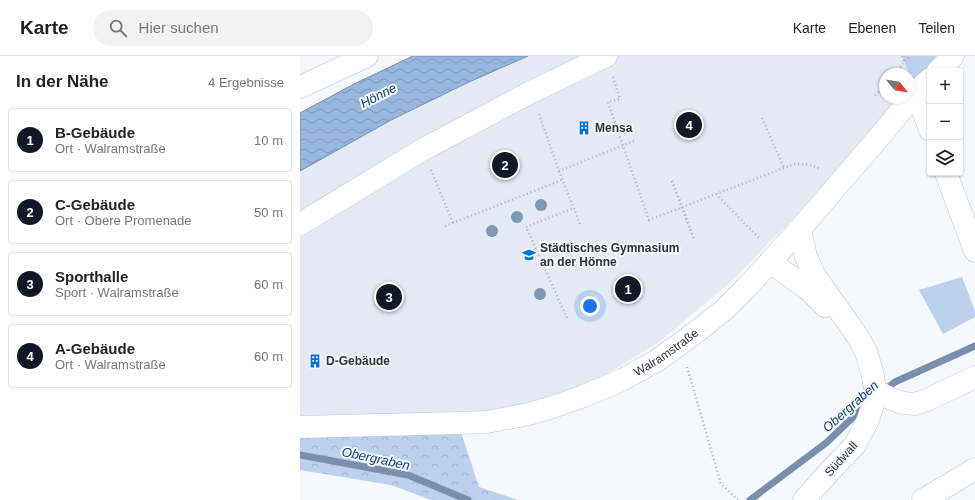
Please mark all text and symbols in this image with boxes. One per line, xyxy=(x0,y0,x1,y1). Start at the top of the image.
search box xyxy=(93,10,373,46)
text: Karte xyxy=(20,17,69,38)
icon: search xyxy=(107,17,129,39)
text: Hier suchen xyxy=(139,19,219,36)
text: Karte xyxy=(793,20,826,36)
text: Ebenen xyxy=(848,20,896,36)
text: Teilen xyxy=(918,20,955,36)
north arrow xyxy=(879,68,915,104)
map controls xyxy=(927,68,963,176)
button: + xyxy=(927,68,963,104)
text: In der Nähe xyxy=(16,72,109,91)
text: 4 Ergebnisse xyxy=(208,75,284,90)
water label: Hönne xyxy=(358,80,399,111)
button: − xyxy=(927,104,963,140)
pin: 4 xyxy=(676,110,702,140)
building icon: Mensa xyxy=(576,120,592,136)
place label: Mensa xyxy=(595,121,633,135)
text: B-Gebäude xyxy=(55,124,135,141)
text: 1 xyxy=(26,133,34,148)
text: 10 m xyxy=(254,133,283,148)
button: layers xyxy=(927,140,963,176)
text: Ort · Walramstraße xyxy=(55,141,166,156)
pin: 2 xyxy=(492,150,518,180)
text: C-Gebäude xyxy=(55,196,135,213)
text: 2 xyxy=(26,205,34,220)
text: 50 m xyxy=(254,205,283,220)
text: Ort · Obere Promenade xyxy=(55,213,192,228)
place label: Städtisches Gymnasium an der Hönne xyxy=(540,241,679,269)
school or university icon: Städtisches Gymnasium an der Hönne xyxy=(521,247,537,263)
text: Sporthalle xyxy=(55,268,128,285)
pin: 1 xyxy=(615,274,641,304)
text: 3 xyxy=(26,277,34,292)
text: 60 m xyxy=(254,277,283,292)
pin: 3 xyxy=(376,282,402,312)
text: Sport · Walramstraße xyxy=(55,285,179,300)
your location xyxy=(580,296,600,316)
street label: Walramstraße xyxy=(631,325,701,379)
text: A-Gebäude xyxy=(55,340,135,357)
text: 4 xyxy=(26,349,34,364)
text: 60 m xyxy=(254,349,283,364)
building icon: D-Gebäude xyxy=(307,353,323,369)
place label: D-Gebäude xyxy=(326,354,390,368)
text: Ort · Walramstraße xyxy=(55,357,166,372)
water label: Obergraben xyxy=(820,378,881,435)
street label: Südwall xyxy=(822,439,860,479)
water label: Obergraben xyxy=(340,444,411,473)

